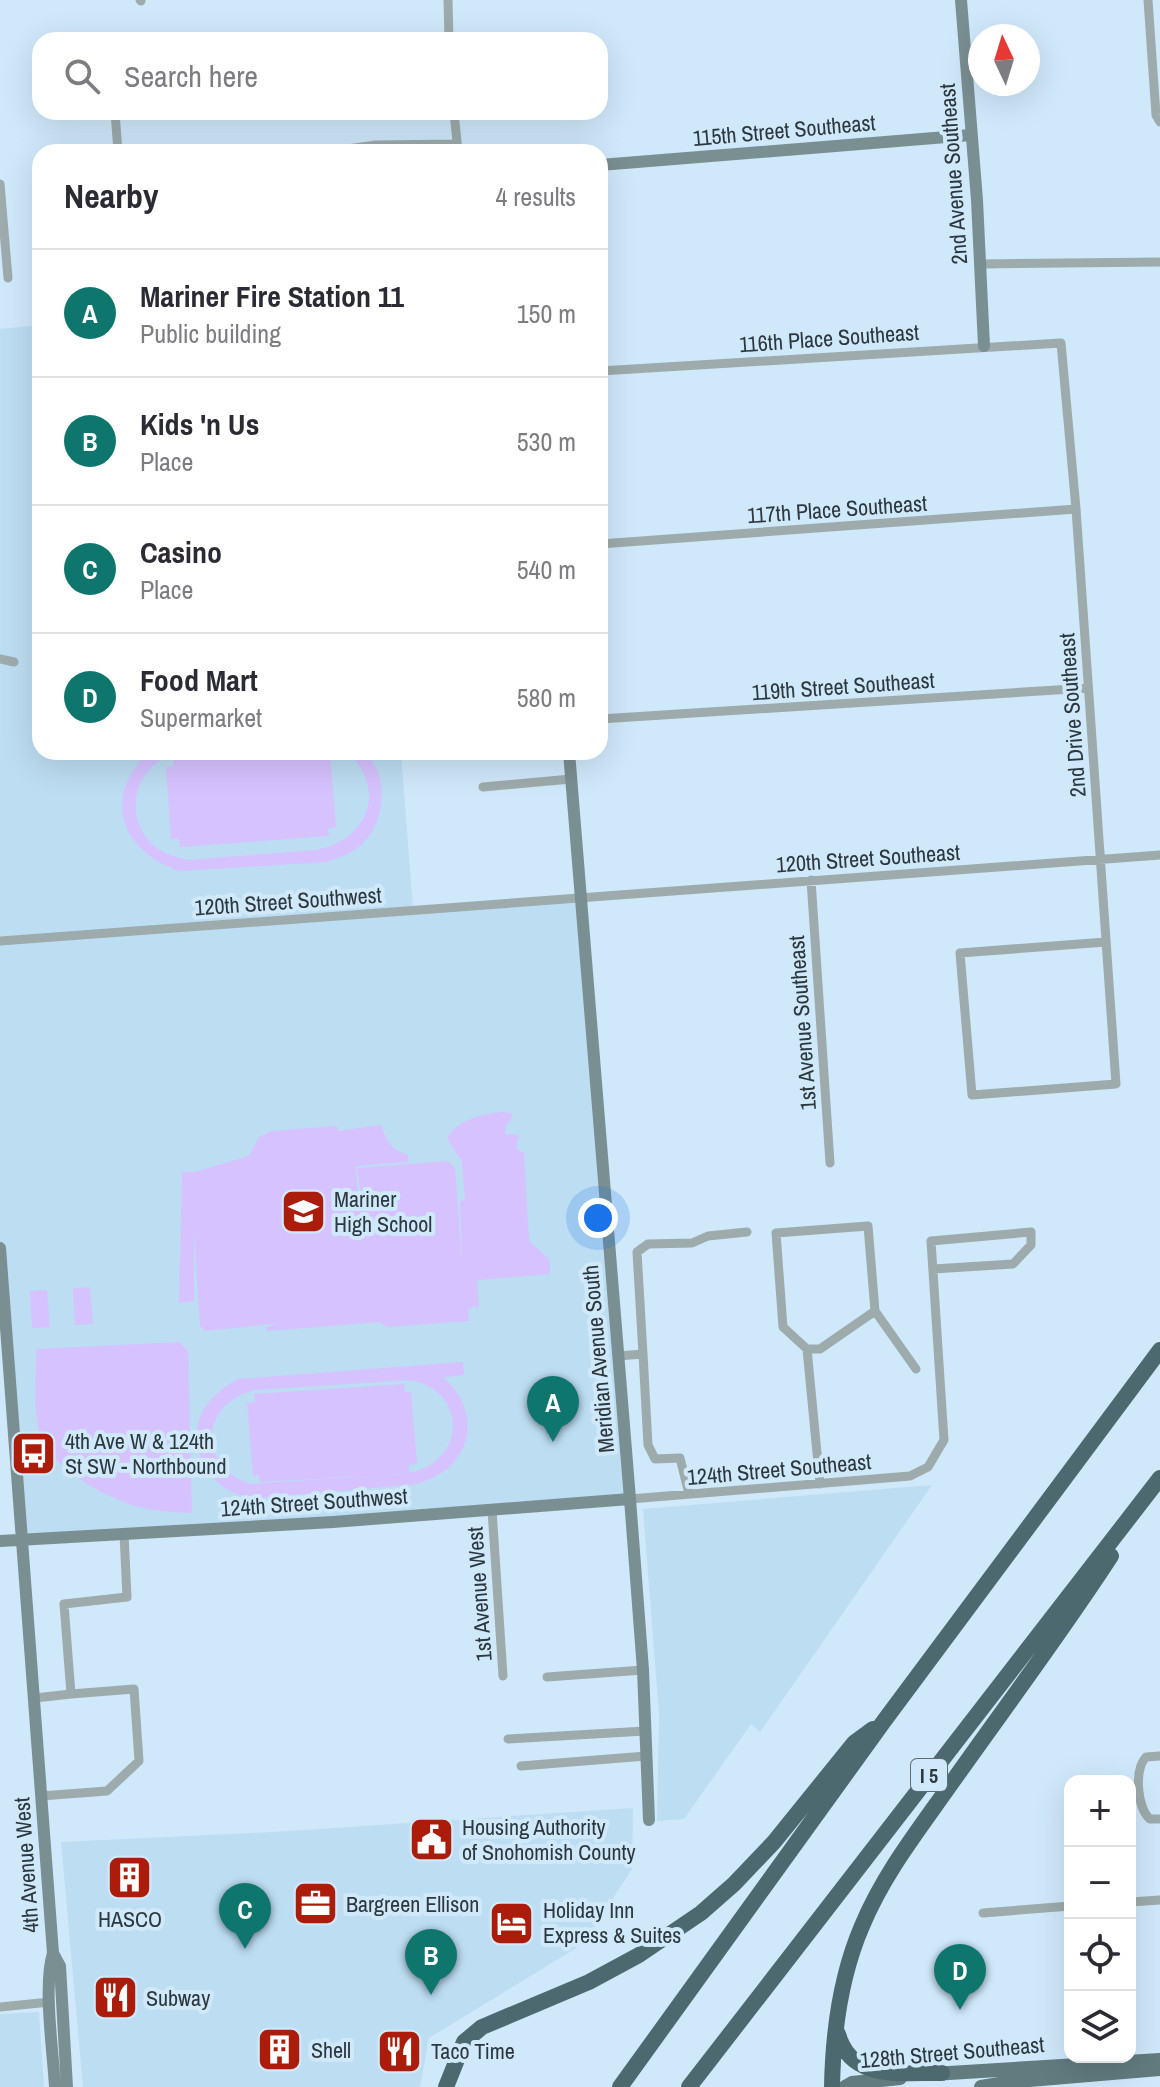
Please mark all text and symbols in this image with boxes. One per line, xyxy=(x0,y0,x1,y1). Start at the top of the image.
north arrow xyxy=(968,24,1040,96)
search box xyxy=(32,32,608,120)
icon: search xyxy=(60,54,104,98)
text: Search here xyxy=(124,56,258,96)
street label: 2nd Avenue Southeast xyxy=(932,83,974,265)
street label: 115th Street Southeast xyxy=(691,107,877,153)
text: Nearby xyxy=(64,173,159,219)
text: 4 results xyxy=(495,179,576,214)
text: Mariner Fire Station 11 xyxy=(140,276,404,316)
text: A xyxy=(82,296,98,331)
text: 150 m xyxy=(517,296,576,331)
text: Public building xyxy=(140,316,281,351)
street label: 116th Place Southeast xyxy=(738,317,920,359)
text: Kids 'n Us xyxy=(140,404,259,444)
text: B xyxy=(82,424,98,459)
text: 530 m xyxy=(517,424,576,459)
text: Place xyxy=(140,444,193,479)
street label: 117th Place Southeast xyxy=(746,488,928,530)
text: Casino xyxy=(140,532,222,572)
text: C xyxy=(82,552,98,587)
text: 540 m xyxy=(517,552,576,587)
text: Place xyxy=(140,572,193,607)
street label: 2nd Drive Southeast xyxy=(1051,632,1093,798)
text: Food Mart xyxy=(140,660,258,700)
street label: 119th Street Southeast xyxy=(751,665,935,707)
text: D xyxy=(82,680,98,715)
text: 580 m xyxy=(517,680,576,715)
text: Supermarket xyxy=(140,700,262,735)
street label: 120th Street Southeast xyxy=(775,837,961,879)
street label: 120th Street Southwest xyxy=(193,879,383,923)
street label: 1st Avenue Southeast xyxy=(781,935,823,1111)
place label: Mariner High School xyxy=(334,1184,432,1239)
school or university icon: Mariner High School xyxy=(279,1188,327,1236)
your location xyxy=(578,1198,618,1238)
street label: Meridian Avenue South xyxy=(575,1264,621,1454)
pin: A xyxy=(527,1376,579,1442)
place label: 4th Ave W & 124th St SW - Northbound xyxy=(65,1426,226,1481)
bus stop icon: 4th Ave W & 124th St SW - Northbound xyxy=(10,1430,58,1478)
street label: 124th Street Southeast xyxy=(686,1446,872,1492)
street label: 124th Street Southwest xyxy=(219,1480,409,1524)
street label: 1st Avenue West xyxy=(459,1526,499,1662)
road number: I 5 xyxy=(911,1759,947,1791)
map controls xyxy=(1064,1775,1136,2063)
button: + xyxy=(1064,1775,1136,1847)
street label: 4th Avenue West xyxy=(6,1796,46,1934)
place label: Housing Authority of Snohomish County xyxy=(462,1812,636,1867)
public building icon: Housing Authority of Snohomish County xyxy=(407,1816,455,1864)
button: − xyxy=(1064,1847,1136,1919)
building icon: HASCO xyxy=(106,1854,154,1902)
office icon: Bargreen Ellison xyxy=(291,1880,339,1928)
pin: C xyxy=(219,1883,271,1949)
place label: Bargreen Ellison xyxy=(346,1889,479,1919)
place label: Holiday Inn Express & Suites xyxy=(543,1895,681,1950)
hotel icon: Holiday Inn Express & Suites xyxy=(488,1899,536,1947)
place label: HASCO xyxy=(98,1904,162,1934)
button: locate xyxy=(1064,1919,1136,1991)
pin: B xyxy=(405,1929,457,1995)
pin: D xyxy=(934,1944,986,2010)
restaurant icon: Subway xyxy=(91,1974,139,2022)
place label: Subway xyxy=(146,1983,210,2013)
button: layers xyxy=(1064,1991,1136,2063)
building icon: Shell xyxy=(256,2026,304,2074)
restaurant icon: Taco Time xyxy=(376,2027,424,2075)
street label: 128th Street Southeast xyxy=(859,2029,1045,2075)
place label: Shell xyxy=(311,2035,351,2065)
place label: Taco Time xyxy=(431,2036,515,2066)

